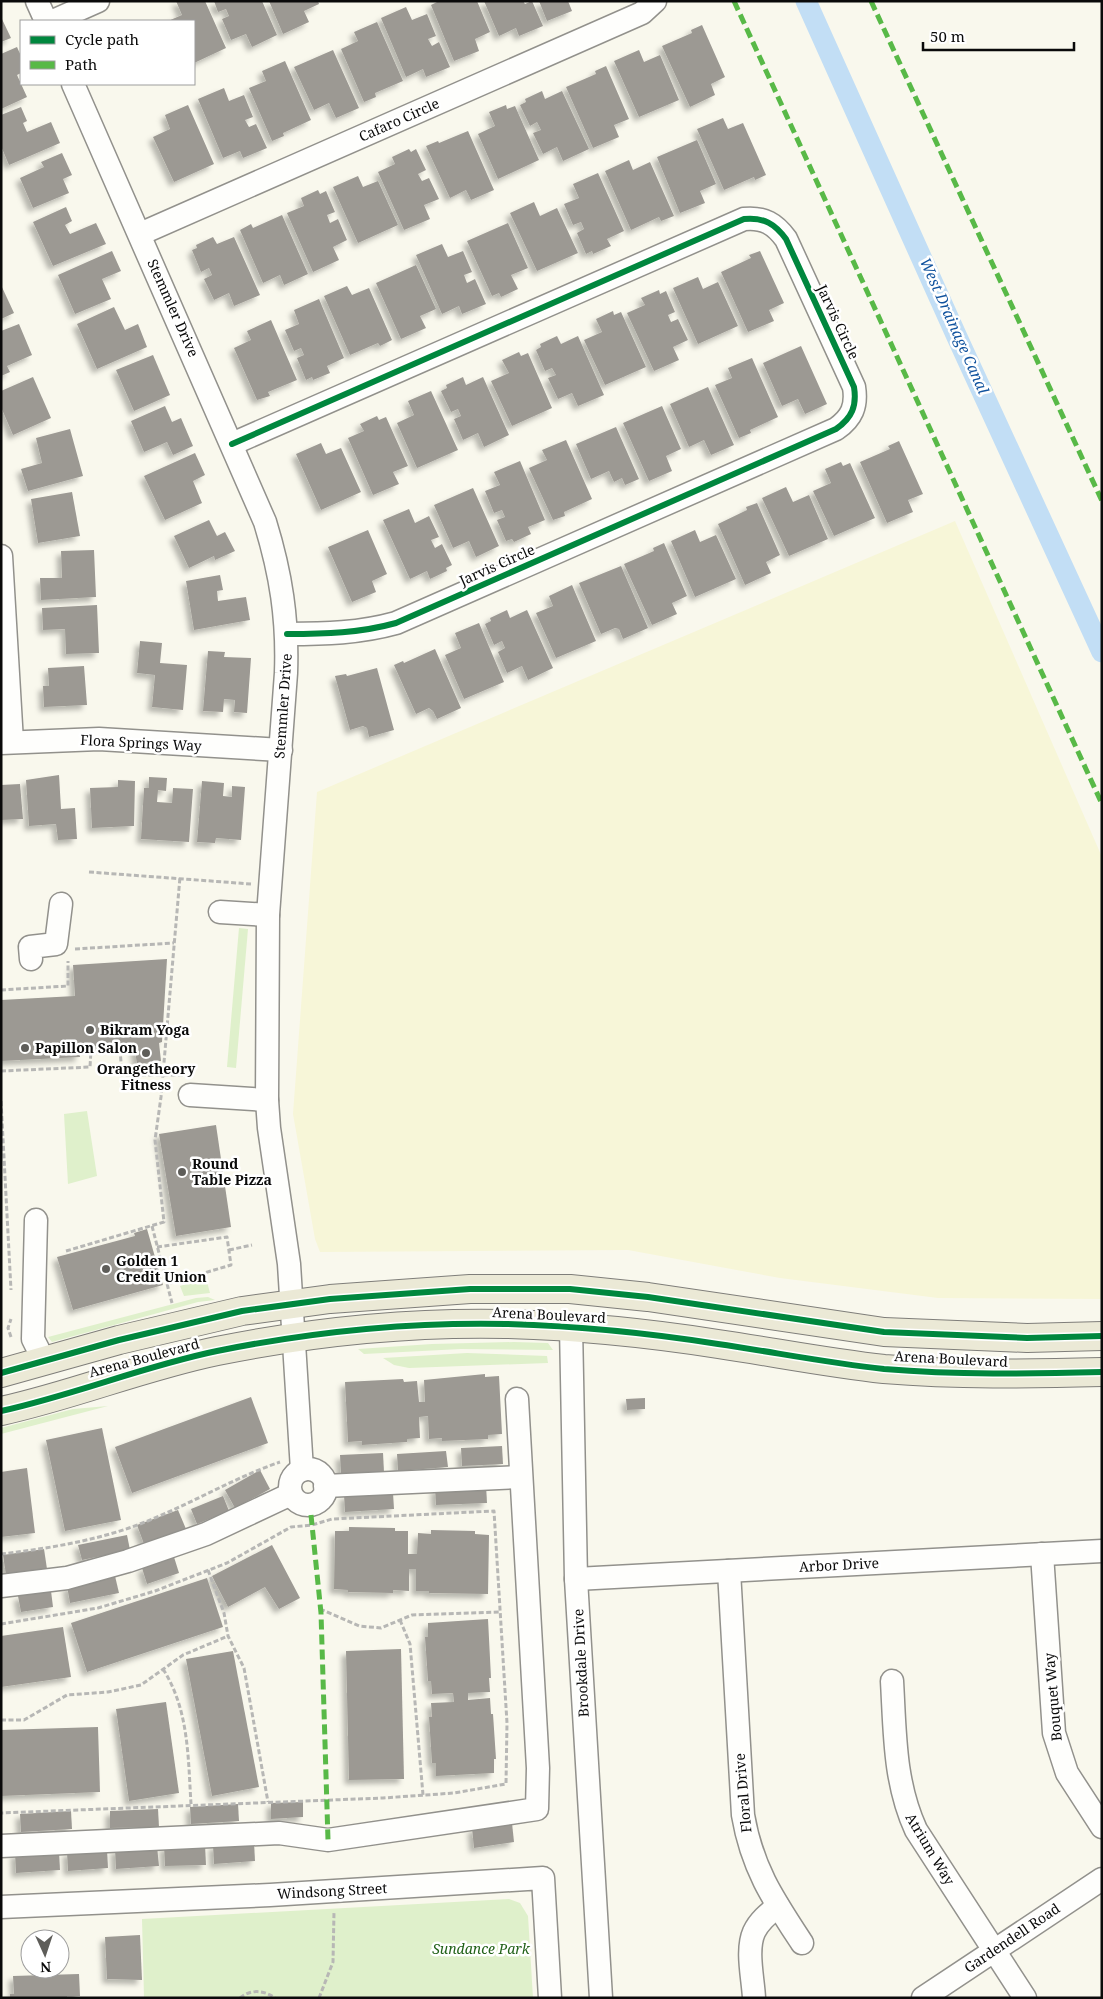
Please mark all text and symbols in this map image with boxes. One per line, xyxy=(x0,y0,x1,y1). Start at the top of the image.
legend xyxy=(20,20,195,85)
scale bar xyxy=(923,20,1074,52)
text: 50 m xyxy=(930,26,965,46)
text: Cycle path xyxy=(65,29,140,49)
text: Path xyxy=(65,54,98,74)
street label: Cafaro Circle xyxy=(356,93,442,146)
water label: West Drainage Canal xyxy=(916,254,994,397)
street label: Stemmler Drive xyxy=(143,256,204,360)
street label: Jarvis Circle xyxy=(812,280,864,362)
street label: Jarvis Circle xyxy=(455,540,537,590)
street label: Stemmler Drive xyxy=(269,653,296,759)
street label: Flora Springs Way xyxy=(80,730,202,755)
place label: Bikram Yoga xyxy=(100,1020,190,1039)
marker: Bikram Yoga xyxy=(84,1024,96,1036)
place label: Papillon Salon xyxy=(35,1038,137,1057)
marker: Papillon Salon xyxy=(19,1042,31,1054)
marker: Orangetheory Fitness xyxy=(140,1047,152,1059)
place label: Orangetheory Fitness xyxy=(97,1059,196,1094)
place label: Round Table Pizza xyxy=(192,1154,272,1189)
marker: Round Table Pizza xyxy=(176,1166,188,1178)
place label: Golden 1 Credit Union xyxy=(116,1251,207,1286)
marker: Golden 1 Credit Union xyxy=(100,1263,112,1275)
street label: Arena Boulevard xyxy=(492,1302,607,1327)
street label: Arena Boulevard xyxy=(87,1334,202,1381)
street label: Arena Boulevard xyxy=(894,1346,1009,1371)
street label: Arbor Drive xyxy=(798,1553,880,1576)
street label: Brookdale Drive xyxy=(568,1608,593,1718)
street label: Bouquet Way xyxy=(1039,1652,1066,1742)
street label: Floral Drive xyxy=(730,1753,755,1834)
street label: Atrium Way xyxy=(901,1809,959,1888)
street label: Windsong Street xyxy=(276,1878,388,1903)
street label: Gardendell Road xyxy=(960,1898,1064,1977)
north arrow xyxy=(20,1929,70,1979)
park label: Sundance Park xyxy=(432,1939,531,1958)
text: N xyxy=(40,1958,52,1977)

